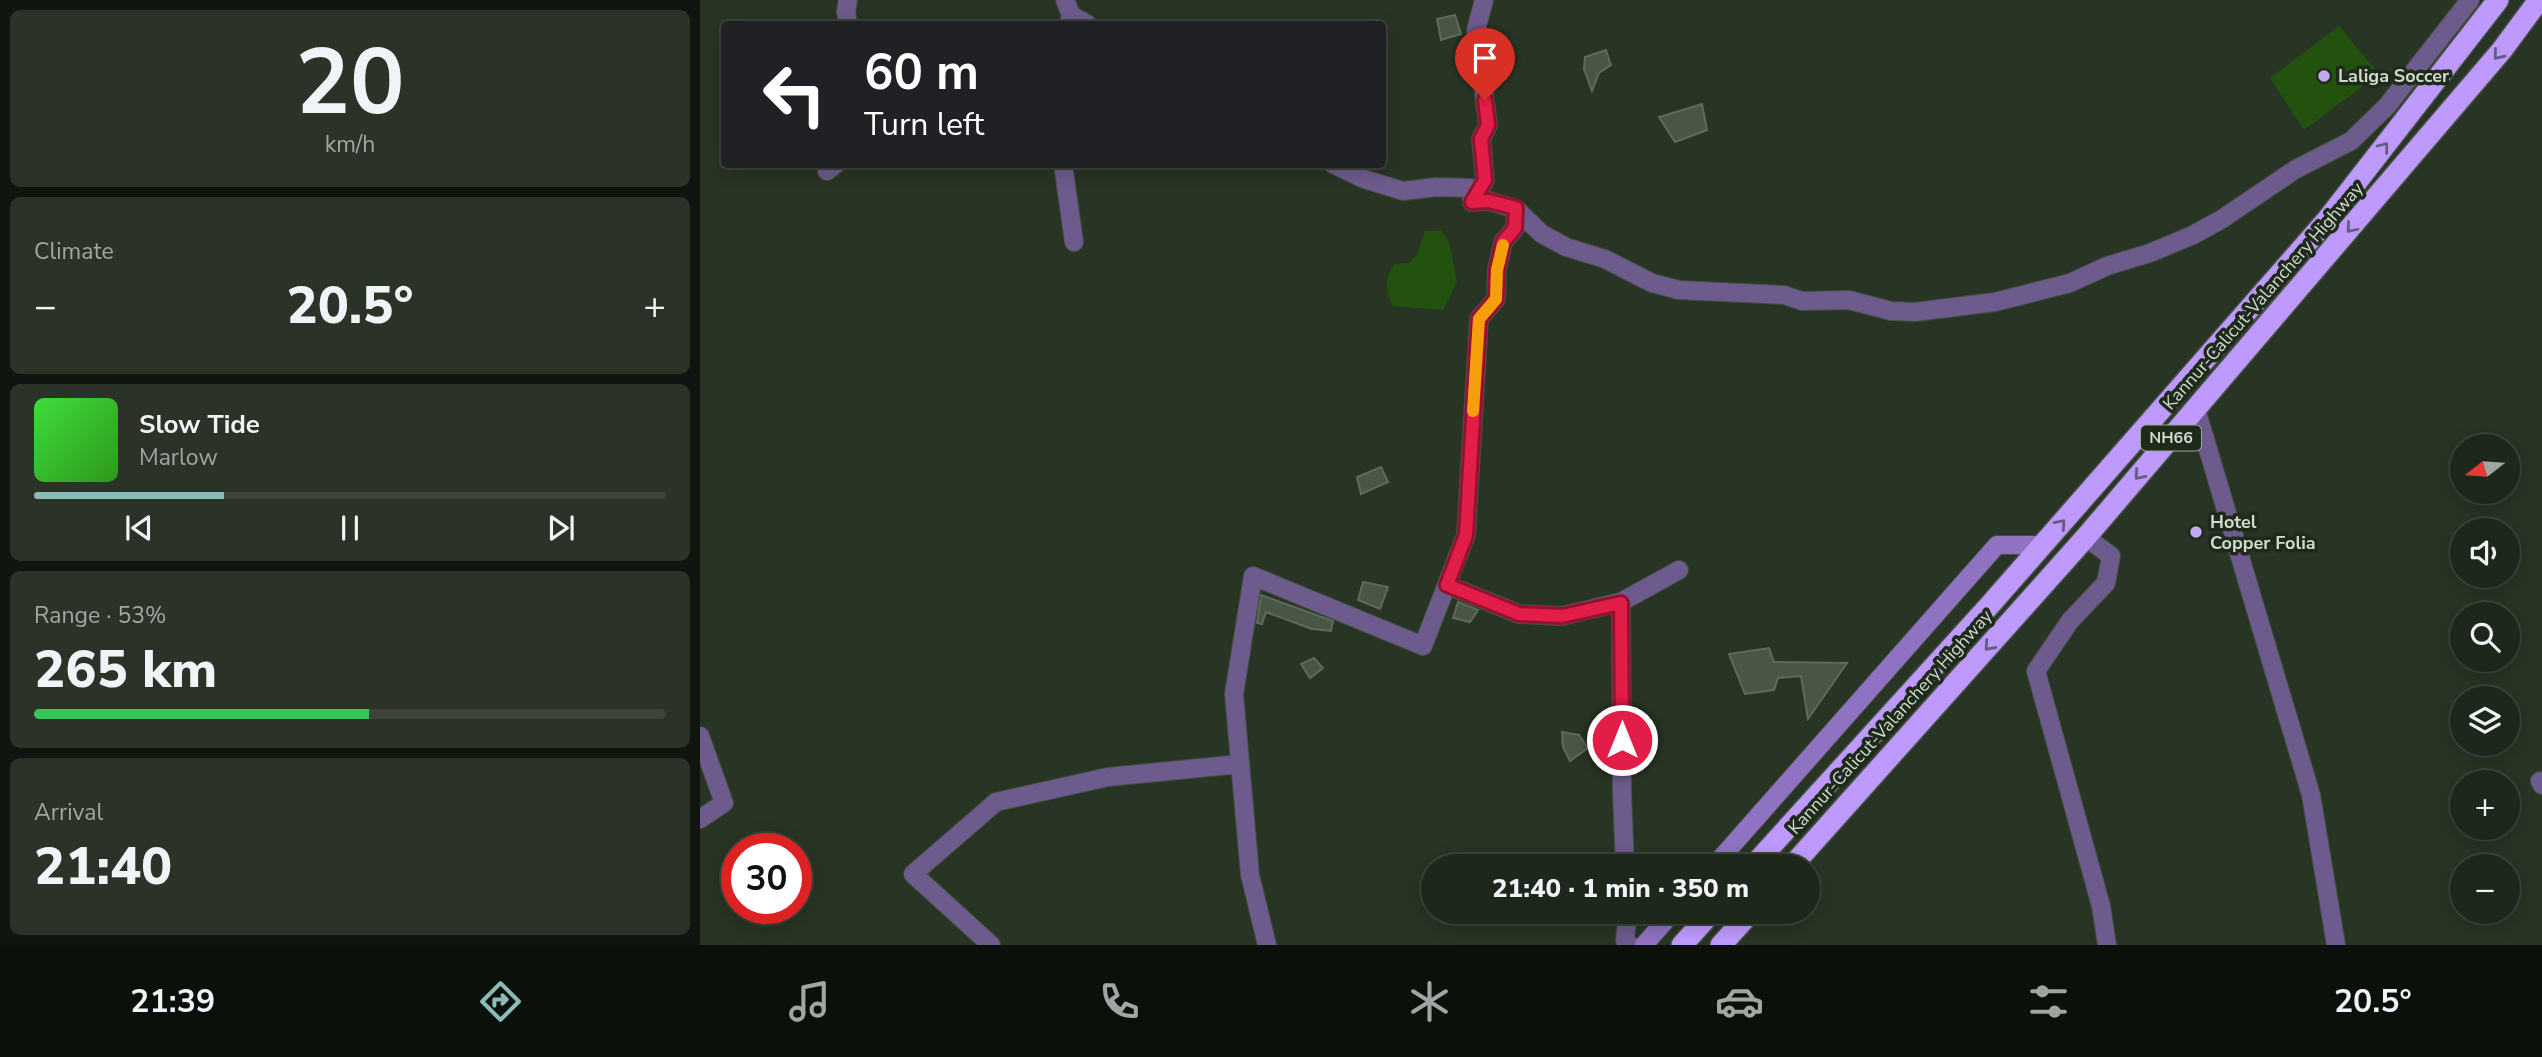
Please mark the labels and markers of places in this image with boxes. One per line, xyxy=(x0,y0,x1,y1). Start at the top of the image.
pin xyxy=(1455,28,1515,100)
place label: Laliga Soccer xyxy=(2338,64,2449,88)
marker: Laliga Soccer xyxy=(2316,68,2332,84)
place label: Hotel Copper Folia xyxy=(2210,510,2316,555)
marker: Hotel Copper Folia xyxy=(2188,524,2204,540)

